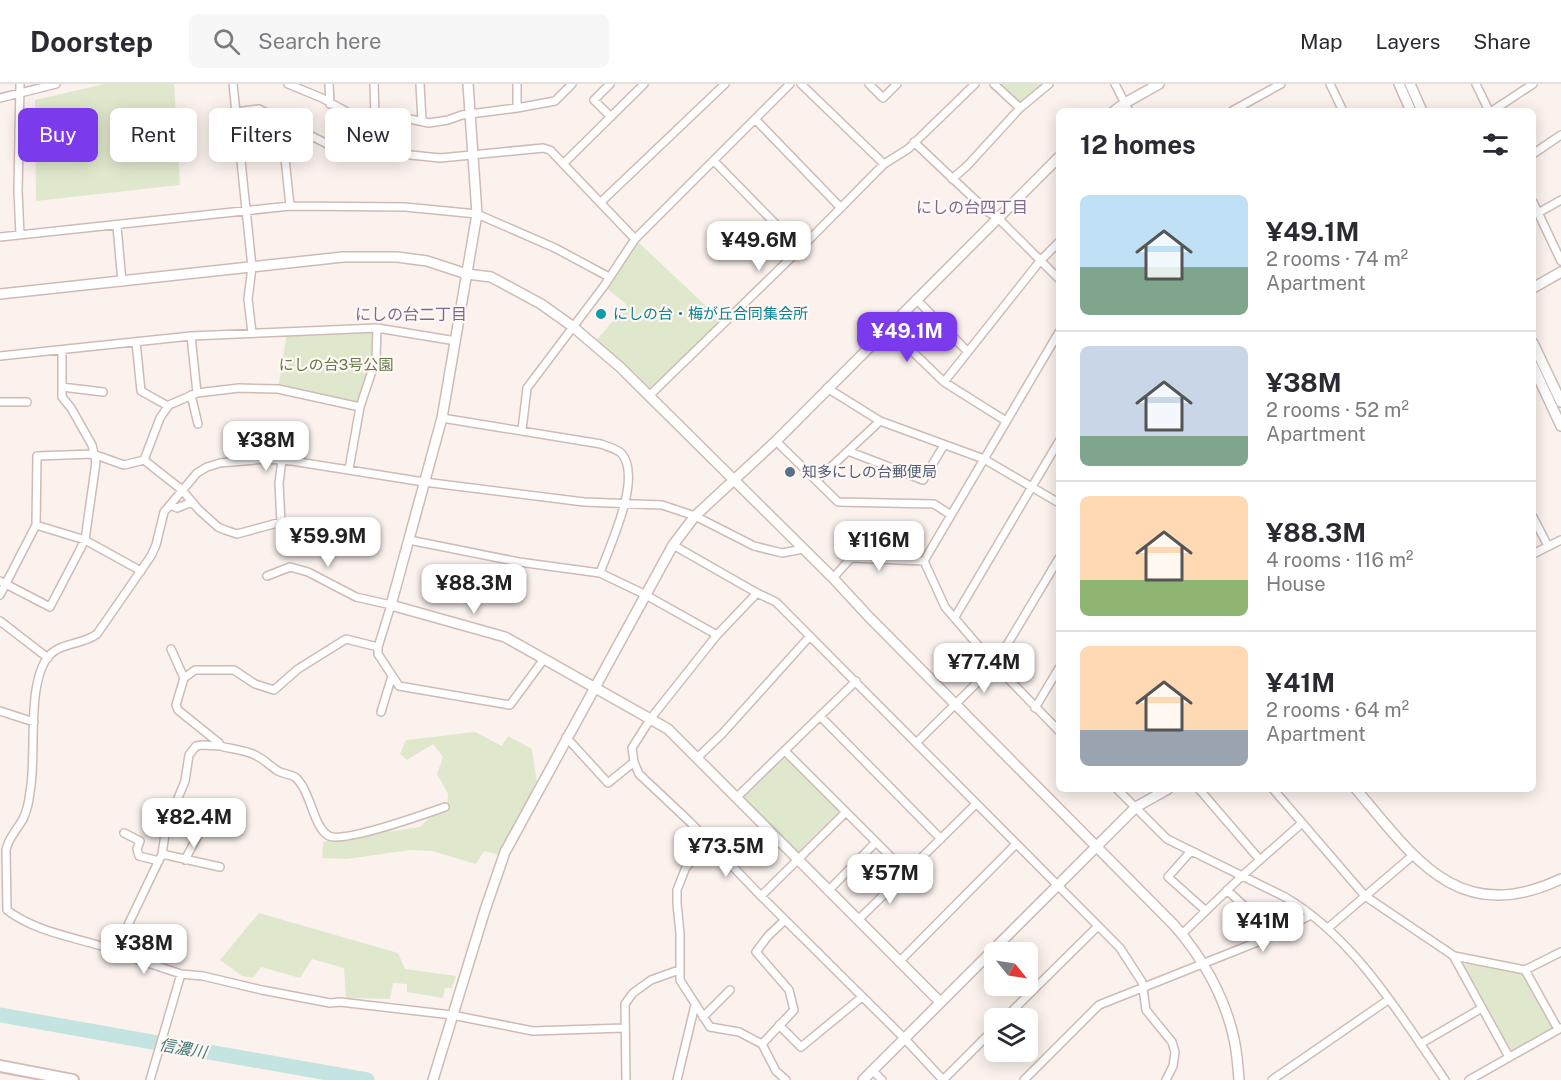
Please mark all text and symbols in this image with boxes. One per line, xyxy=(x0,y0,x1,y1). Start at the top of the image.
search box xyxy=(189,14,609,68)
text: Doorstep xyxy=(30,25,153,58)
icon: search xyxy=(210,25,243,58)
text: Search here xyxy=(258,28,381,54)
text: Map xyxy=(1300,29,1343,54)
text: Layers xyxy=(1376,29,1440,54)
text: Share xyxy=(1473,29,1531,54)
chip: Buy xyxy=(18,108,98,162)
chip: Rent xyxy=(110,108,197,162)
chip: Filters xyxy=(209,108,313,162)
chip: New xyxy=(325,108,411,162)
icon: filters xyxy=(1479,128,1512,161)
text: 12 homes xyxy=(1080,129,1196,160)
district label: にしの台四丁目 xyxy=(916,198,1028,217)
text: ¥49.1M xyxy=(1266,216,1359,247)
icon: home xyxy=(1128,219,1200,291)
pin: ¥49.6M xyxy=(710,221,808,272)
text: ¥49.6M xyxy=(721,228,797,252)
text: 2 rooms · 74 m² xyxy=(1266,247,1408,271)
text: Apartment xyxy=(1266,271,1366,295)
district label: にしの台二丁目 xyxy=(355,305,467,324)
place label: にしの台・梅が丘合同集会所 xyxy=(613,305,808,322)
marker: にしの台・梅が丘合同集会所 xyxy=(594,307,608,321)
pin: ¥49.1M xyxy=(858,312,956,363)
text: ¥49.1M xyxy=(871,319,943,343)
park label: にしの台3号公園 xyxy=(279,356,393,373)
text: ¥38M xyxy=(1266,367,1342,398)
icon: home xyxy=(1128,370,1200,442)
text: 2 rooms · 52 m² xyxy=(1266,398,1409,422)
pin: ¥38M xyxy=(230,421,302,472)
text: Apartment xyxy=(1266,422,1366,446)
text: ¥38M xyxy=(237,428,295,452)
place label: 知多にしの台郵便局 xyxy=(802,463,937,480)
marker: 知多にしの台郵便局 xyxy=(783,465,797,479)
pin: ¥59.9M xyxy=(279,517,377,568)
text: ¥88.3M xyxy=(1266,517,1366,548)
icon: home xyxy=(1128,520,1200,592)
pin: ¥116M xyxy=(837,521,921,572)
text: ¥59.9M xyxy=(290,524,366,548)
text: ¥116M xyxy=(848,528,910,552)
text: 4 rooms · 116 m² xyxy=(1266,548,1413,572)
pin: ¥88.3M xyxy=(425,564,523,615)
text: ¥88.3M xyxy=(436,571,513,595)
text: House xyxy=(1266,572,1326,596)
pin: ¥77.4M xyxy=(935,643,1033,694)
text: ¥77.4M xyxy=(948,650,1020,674)
text: ¥41M xyxy=(1266,667,1335,698)
icon: home xyxy=(1128,670,1200,742)
text: 2 rooms · 64 m² xyxy=(1266,698,1409,722)
text: Apartment xyxy=(1266,722,1366,746)
pin: ¥82.4M xyxy=(145,798,243,849)
text: ¥82.4M xyxy=(156,805,232,829)
pin: ¥73.5M xyxy=(677,827,775,878)
text: ¥73.5M xyxy=(688,834,764,858)
pin: ¥57M xyxy=(854,854,926,905)
text: ¥57M xyxy=(861,861,919,885)
pin: ¥41M xyxy=(1227,902,1299,953)
text: ¥41M xyxy=(1236,909,1290,933)
pin: ¥38M xyxy=(108,924,180,975)
text: ¥38M xyxy=(115,931,173,955)
north arrow xyxy=(984,942,1038,996)
map controls xyxy=(984,942,1038,1062)
button: layers xyxy=(984,1008,1038,1062)
water label: 信濃川 xyxy=(158,1035,210,1062)

